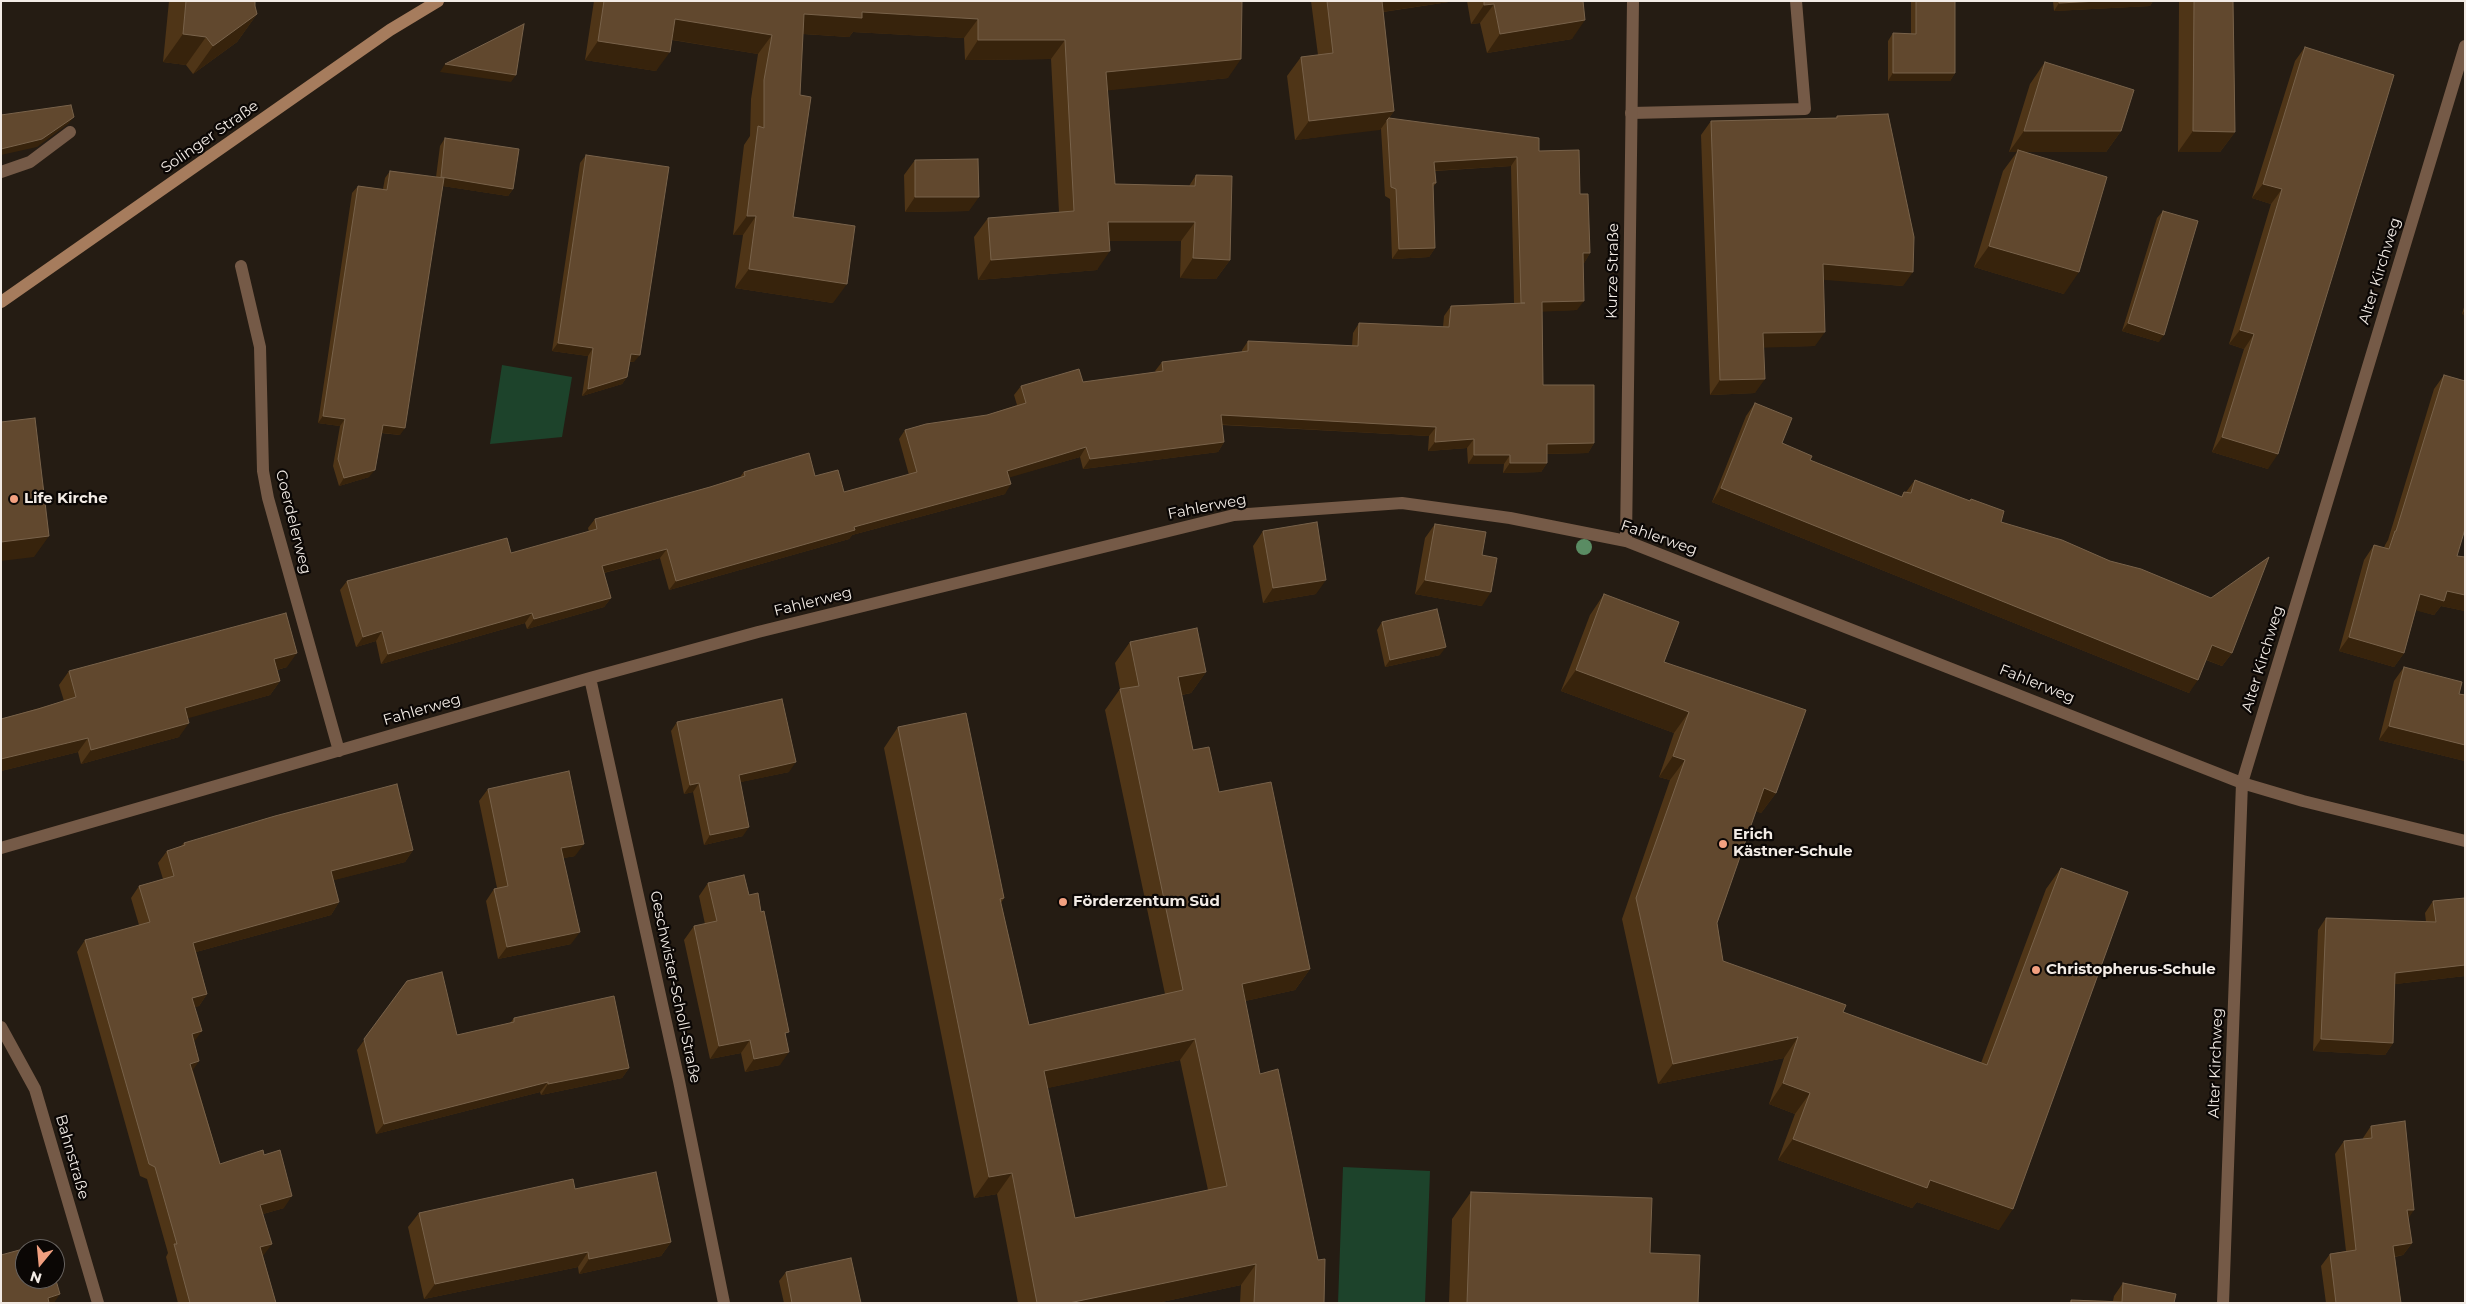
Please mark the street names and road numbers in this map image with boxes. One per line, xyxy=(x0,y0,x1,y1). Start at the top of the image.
street label: Solinger Straße xyxy=(158,97,262,177)
street label: Alter Kirchweg xyxy=(2355,215,2405,327)
street label: Kurze Straße xyxy=(1603,223,1623,319)
street label: Goerdelerweg xyxy=(271,468,315,576)
street label: Fahlerweg xyxy=(1166,491,1248,523)
street label: Fahlerweg xyxy=(1618,517,1700,559)
street label: Fahlerweg xyxy=(772,584,854,620)
street label: Alter Kirchweg xyxy=(2238,603,2288,715)
street label: Fahlerweg xyxy=(1997,661,2077,707)
street label: Fahlerweg xyxy=(381,690,463,730)
street label: Geschwister-Scholl-Straße xyxy=(646,889,704,1085)
street label: Alter Kirchweg xyxy=(2205,1007,2227,1119)
street label: Bahnstraße xyxy=(51,1113,93,1201)

